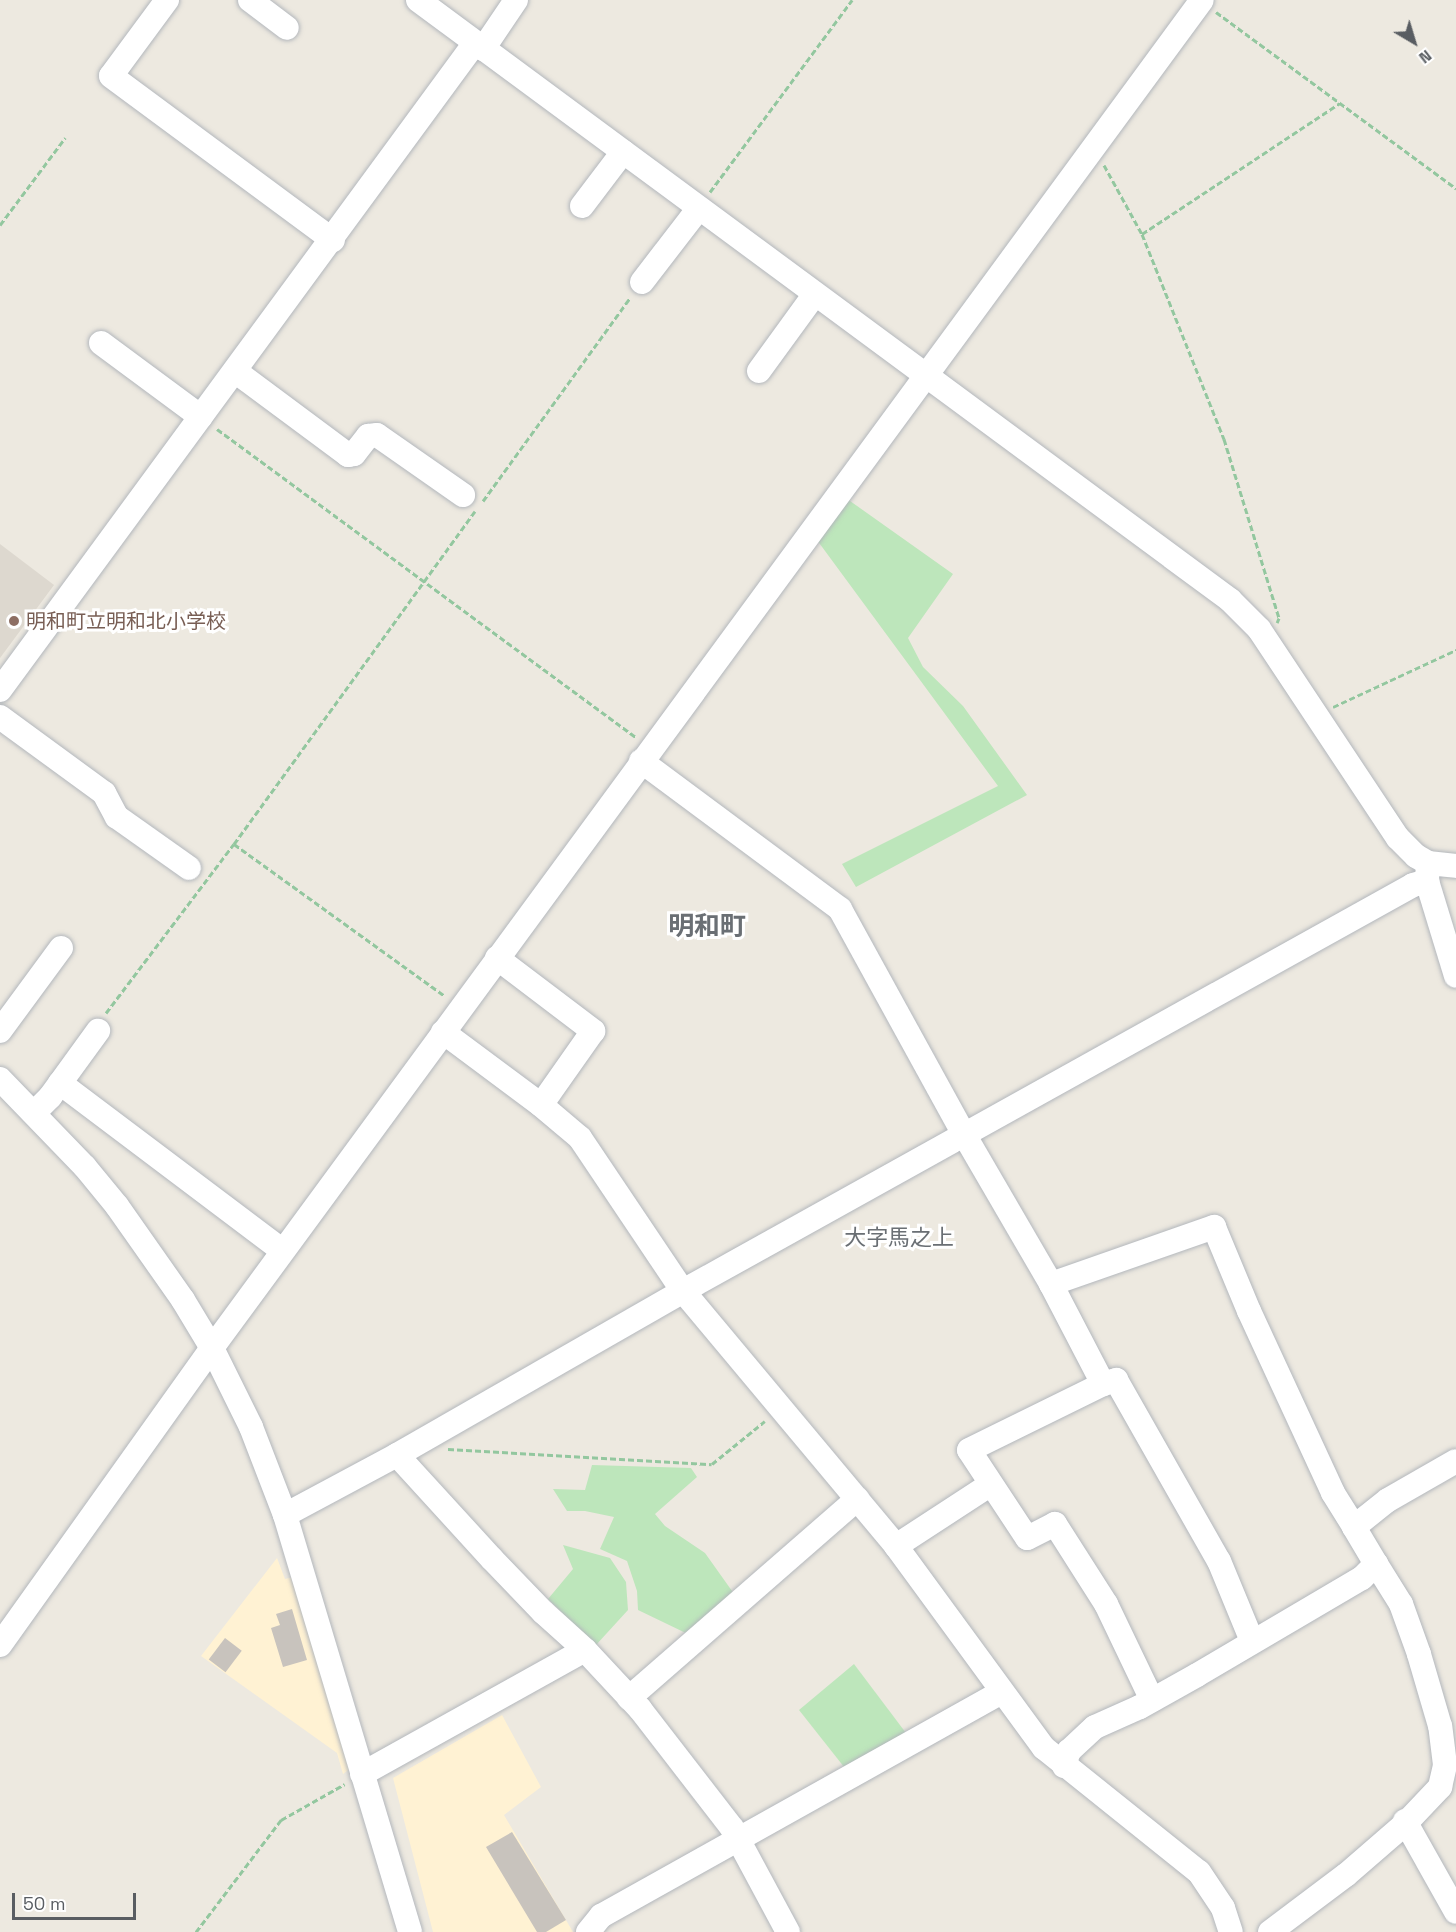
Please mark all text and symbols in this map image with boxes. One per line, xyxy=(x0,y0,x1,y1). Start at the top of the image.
north arrow xyxy=(1384,12,1444,72)
text: N xyxy=(1415,45,1436,68)
place label: 明和町立明和北小学校 xyxy=(26,609,226,633)
marker: 明和町立明和北小学校 xyxy=(7,614,21,628)
district label: 明和町 xyxy=(668,911,746,943)
district label: 大字馬之上 xyxy=(844,1225,954,1251)
scale bar xyxy=(15,1881,140,1919)
text: 50 m xyxy=(23,1892,65,1915)

